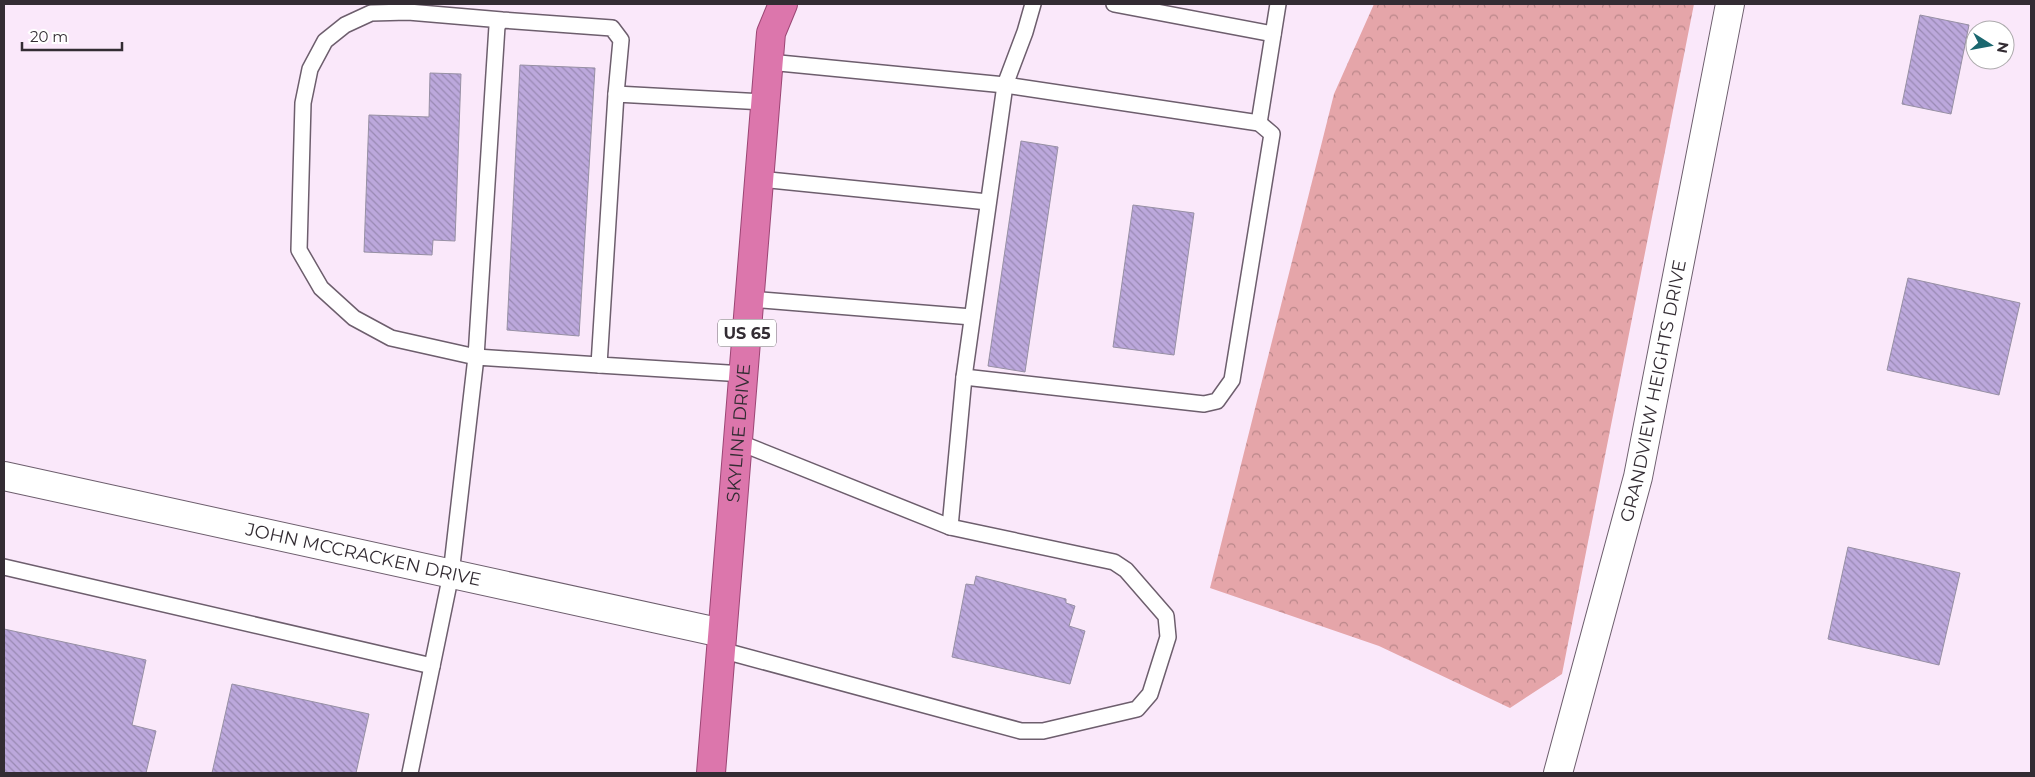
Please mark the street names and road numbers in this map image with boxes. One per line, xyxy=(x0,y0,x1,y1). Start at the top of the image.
street label: GRANDVIEW HEIGHTS DRIVE xyxy=(1615,258,1691,525)
road number: US 65 xyxy=(718,319,776,346)
street label: SKYLINE DRIVE xyxy=(722,363,755,503)
street label: JOHN MCCRACKEN DRIVE xyxy=(243,518,483,591)

